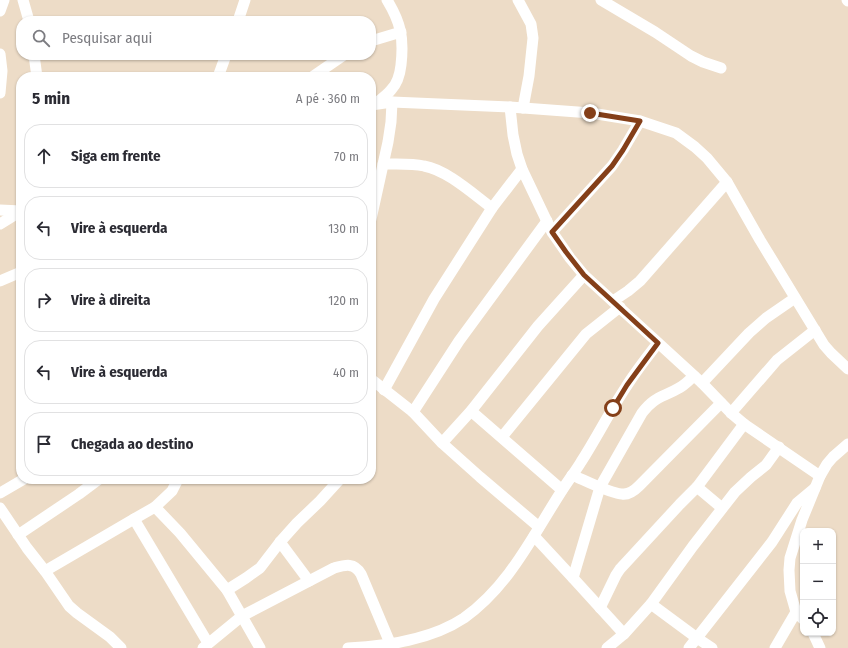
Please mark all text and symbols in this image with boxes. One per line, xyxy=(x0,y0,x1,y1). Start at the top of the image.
search box xyxy=(16,16,376,60)
icon: search xyxy=(30,27,52,49)
text: Pesquisar aqui xyxy=(62,29,152,47)
text: 5 min xyxy=(32,88,70,109)
text: A pé · 360 m xyxy=(296,91,360,106)
route end xyxy=(581,104,599,122)
icon: ahead xyxy=(33,145,55,167)
text: Siga em frente xyxy=(71,147,161,165)
text: 70 m xyxy=(334,149,359,164)
icon: left xyxy=(33,217,55,239)
text: Vire à esquerda xyxy=(71,219,168,237)
text: 130 m xyxy=(328,221,359,236)
icon: right xyxy=(33,289,55,311)
text: Vire à direita xyxy=(71,291,150,309)
text: 120 m xyxy=(328,293,359,308)
icon: left xyxy=(33,361,55,383)
text: Vire à esquerda xyxy=(71,363,168,381)
text: 40 m xyxy=(333,365,359,380)
route start xyxy=(604,399,622,417)
icon: arrive xyxy=(33,433,55,455)
text: Chegada ao destino xyxy=(71,435,193,453)
map controls xyxy=(800,528,836,636)
button: + xyxy=(800,528,836,564)
button: − xyxy=(800,564,836,600)
button: locate xyxy=(800,600,836,636)

